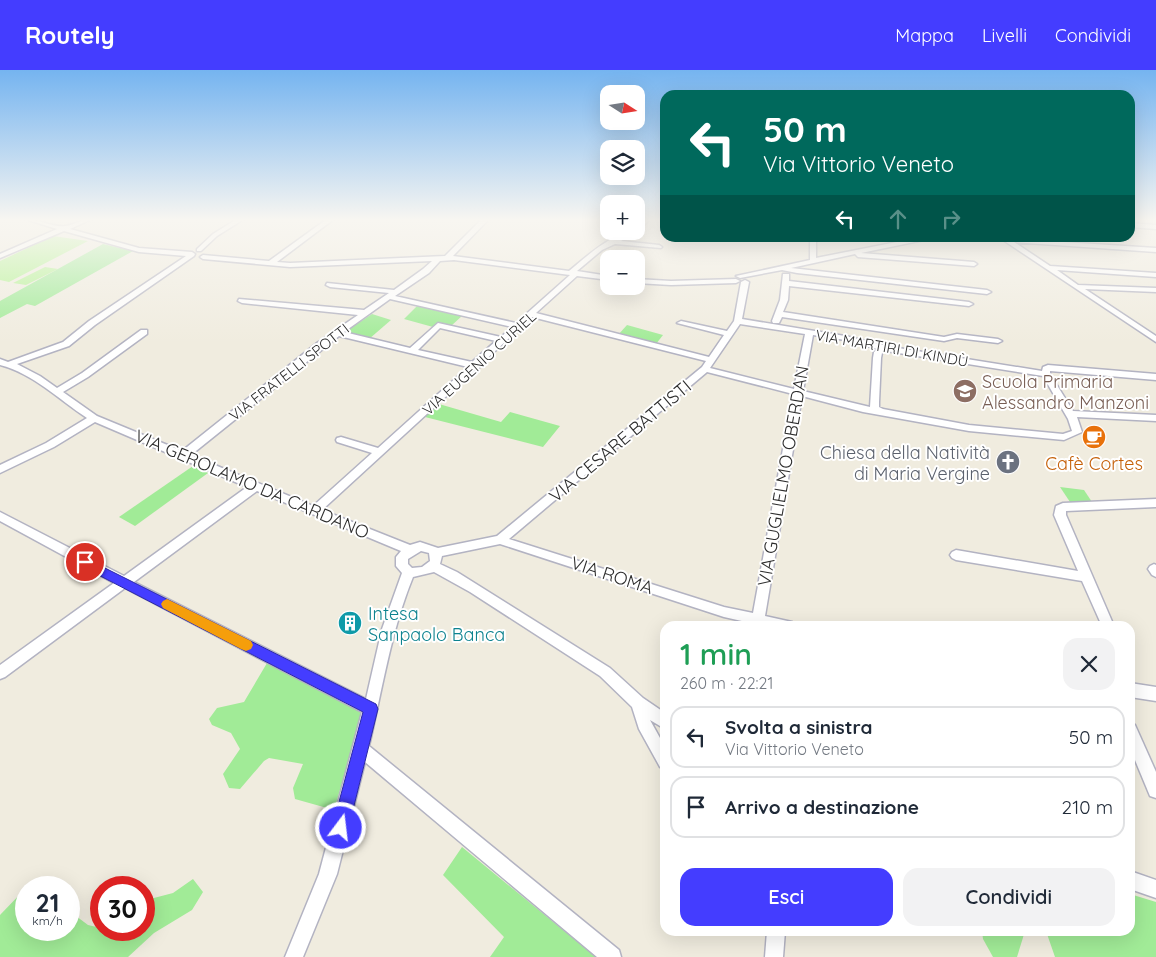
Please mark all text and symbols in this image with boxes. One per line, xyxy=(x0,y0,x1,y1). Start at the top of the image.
text: Routely xyxy=(25,20,115,50)
text: Mappa xyxy=(895,24,954,47)
text: Livelli xyxy=(982,24,1027,47)
text: Condividi xyxy=(1055,24,1131,47)
north arrow xyxy=(600,85,645,130)
map controls xyxy=(600,85,645,295)
text: 50 m xyxy=(763,107,847,151)
icon: left xyxy=(680,110,745,175)
button: layers xyxy=(600,140,645,185)
text: Via Vittorio Veneto xyxy=(763,150,954,178)
button: + xyxy=(600,195,645,240)
icon: left xyxy=(831,205,859,233)
icon: ahead xyxy=(884,205,912,233)
icon: right xyxy=(937,205,965,233)
button: − xyxy=(600,250,645,295)
street label: VIA EUGENIO CURIEL xyxy=(418,307,540,419)
street label: VIA FRATELLI SPOTTI xyxy=(225,319,353,425)
street label: VIA MARTIRI DI KINDÙ xyxy=(814,325,970,371)
street label: VIA GUGLIELMO OBERDAN xyxy=(752,364,814,588)
place label: Scuola Primaria Alessandro Manzoni xyxy=(982,370,1149,414)
street label: VIA CESARE BATTISTI xyxy=(544,375,696,507)
school or university icon: Scuola Primaria Alessandro Manzoni xyxy=(952,378,978,404)
street label: VIA GEROLAMO DA CARDANO xyxy=(131,424,373,544)
cafe icon: Cafè Cortes xyxy=(1081,424,1107,450)
place label: Chiesa della Natività di Maria Vergine xyxy=(820,441,990,485)
church icon: Chiesa della Natività di Maria Vergine xyxy=(995,449,1021,475)
place label: Cafè Cortes xyxy=(1045,452,1143,475)
pin xyxy=(64,541,106,583)
icon: arrive xyxy=(71,548,99,576)
street label: VIA ROMA xyxy=(568,551,656,599)
place label: Intesa Sanpaolo Banca xyxy=(368,602,505,646)
building icon: Intesa Sanpaolo Banca xyxy=(337,610,363,636)
text: 1 min xyxy=(680,635,752,673)
button: close xyxy=(1063,638,1115,690)
text: 260 m · 22:21 xyxy=(680,673,773,693)
text: Svolta a sinistra xyxy=(725,715,872,739)
icon: left xyxy=(682,723,710,751)
text: 50 m xyxy=(1069,725,1113,749)
text: Via Vittorio Veneto xyxy=(725,739,864,759)
icon: arrive xyxy=(682,793,710,821)
text: Arrivo a destinazione xyxy=(725,795,919,819)
text: 210 m xyxy=(1062,795,1113,819)
position arrow xyxy=(314,801,366,853)
button: Esci xyxy=(680,868,893,926)
button: Condividi xyxy=(903,868,1115,926)
speed limit sign: 30 xyxy=(90,876,155,941)
text: 21 xyxy=(36,887,59,918)
text: km/h xyxy=(32,913,63,928)

